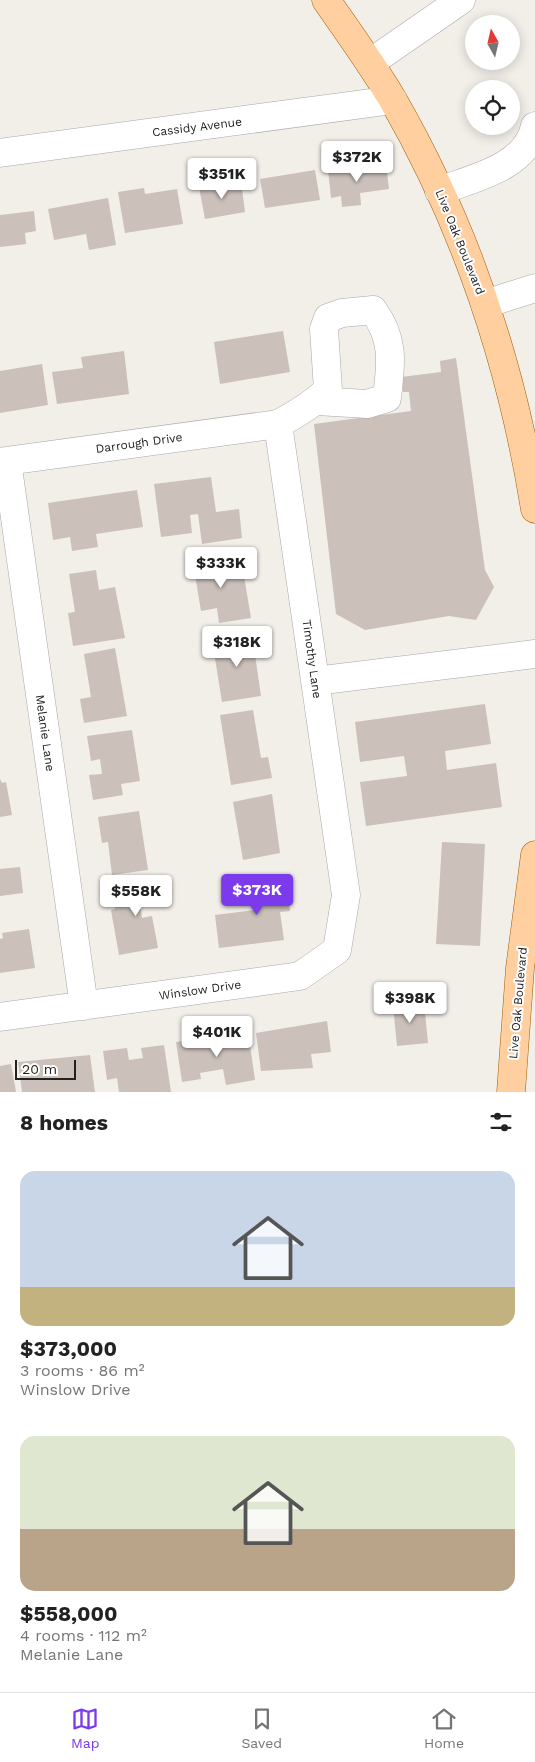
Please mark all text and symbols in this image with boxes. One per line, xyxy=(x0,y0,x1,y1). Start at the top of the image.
north arrow xyxy=(465,15,520,70)
map controls xyxy=(465,15,520,135)
button: locate xyxy=(465,80,520,135)
street label: Cassidy Avenue xyxy=(151,115,243,139)
pin: $372K xyxy=(322,140,392,183)
text: $372K xyxy=(332,147,382,166)
pin: $351K xyxy=(187,158,257,200)
text: $351K xyxy=(198,164,246,183)
street label: Live Oak Boulevard xyxy=(433,187,487,297)
street label: Darrough Drive xyxy=(95,430,183,456)
pin: $333K xyxy=(186,546,256,589)
text: $333K xyxy=(196,553,246,572)
street label: Timothy Lane xyxy=(300,619,324,699)
pin: $318K xyxy=(202,626,272,668)
text: $318K xyxy=(213,632,261,651)
street label: Melanie Lane xyxy=(33,694,57,772)
pin: $558K xyxy=(101,874,171,917)
pin: $373K xyxy=(222,874,292,916)
text: $373K xyxy=(232,880,282,899)
text: $558K xyxy=(111,881,161,900)
street label: Live Oak Boulevard xyxy=(506,947,530,1059)
street label: Winslow Drive xyxy=(158,977,242,1003)
pin: $398K xyxy=(375,982,445,1024)
text: $398K xyxy=(385,988,435,1007)
pin: $401K xyxy=(182,1016,252,1058)
text: $401K xyxy=(193,1022,241,1041)
scale bar xyxy=(15,1057,76,1080)
text: 20 m xyxy=(22,1061,57,1077)
icon: filters xyxy=(487,1108,515,1136)
text: 8 homes xyxy=(20,1110,108,1135)
icon: home xyxy=(223,1203,313,1293)
text: $373,000 xyxy=(20,1336,117,1361)
text: 3 rooms · 86 m² xyxy=(20,1361,145,1380)
text: Winslow Drive xyxy=(20,1380,130,1399)
icon: home xyxy=(223,1468,313,1558)
text: $558,000 xyxy=(20,1601,118,1626)
text: 4 rooms · 112 m² xyxy=(20,1626,147,1645)
text: Melanie Lane xyxy=(20,1645,123,1664)
tab: Map xyxy=(71,1705,100,1751)
tab: Saved xyxy=(241,1705,282,1751)
tab: Home xyxy=(424,1705,464,1751)

